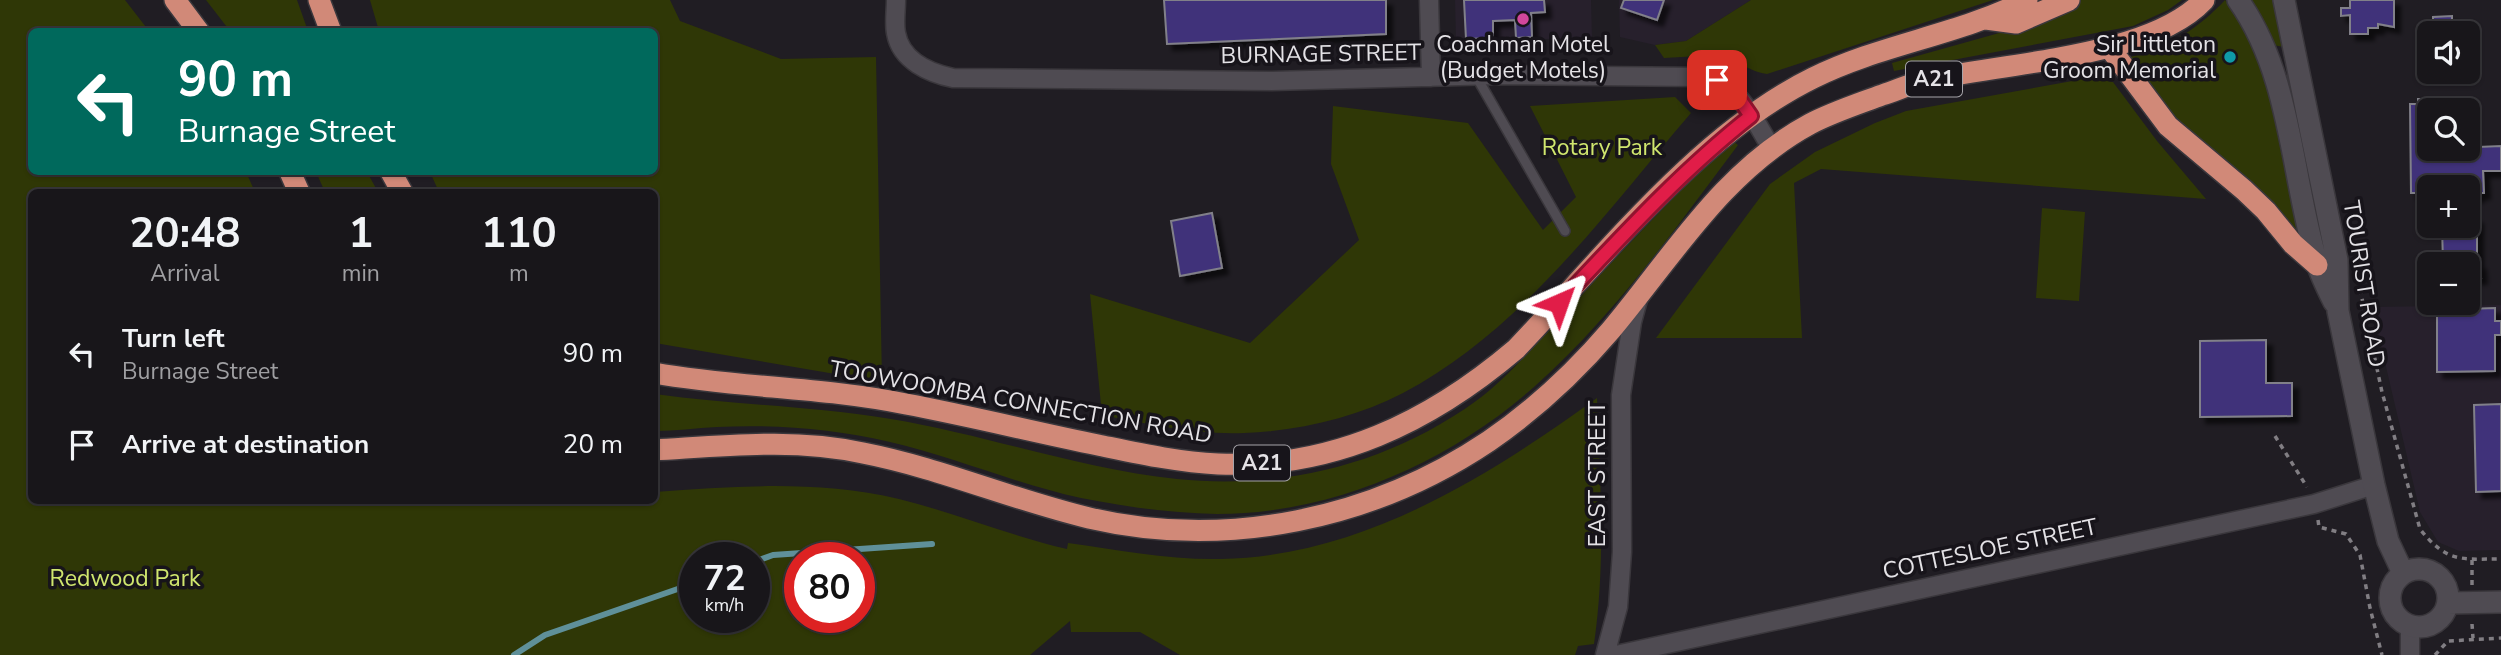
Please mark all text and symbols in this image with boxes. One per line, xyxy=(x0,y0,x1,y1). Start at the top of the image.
marker: Coachman Motel (Budget Motels) xyxy=(1515,11,1531,27)
map controls xyxy=(2417,21,2480,315)
button: sound xyxy=(2417,21,2480,84)
place label: Coachman Motel (Budget Motels) xyxy=(1436,29,1610,86)
place label: Sir Littleton Groom Memorial xyxy=(2043,29,2216,86)
street label: BURNAGE STREET xyxy=(1220,37,1422,71)
text: 90 m xyxy=(178,46,293,113)
marker: Sir Littleton Groom Memorial xyxy=(2222,49,2238,65)
pin xyxy=(1687,50,1747,110)
icon: left xyxy=(63,56,154,147)
icon: arrive xyxy=(1698,61,1736,99)
road number: A21 xyxy=(1906,62,1962,96)
button: search xyxy=(2417,98,2480,161)
text: Burnage Street xyxy=(178,110,395,153)
park label: Rotary Park xyxy=(1542,132,1663,163)
button: + xyxy=(2417,175,2480,238)
street label: TOURIST ROAD xyxy=(2336,198,2392,370)
text: 20:48 xyxy=(129,205,240,262)
text: 1 xyxy=(348,205,373,262)
text: 110 xyxy=(481,205,557,262)
button: − xyxy=(2417,252,2480,315)
text: Arrival xyxy=(150,258,219,289)
text: min xyxy=(342,258,380,289)
text: m xyxy=(509,258,529,289)
position arrow xyxy=(1522,266,1596,340)
text: Turn left xyxy=(122,321,225,356)
icon: left xyxy=(63,335,101,373)
text: 90 m xyxy=(563,336,623,371)
street label: TOOWOOMBA CONNECTION ROAD xyxy=(827,353,1215,451)
text: Burnage Street xyxy=(122,356,278,387)
street label: EAST STREET xyxy=(1582,401,1613,547)
icon: arrive xyxy=(63,426,101,464)
text: Arrive at destination xyxy=(122,427,369,462)
text: 20 m xyxy=(563,427,623,462)
road number: A21 xyxy=(1234,446,1290,480)
street label: COTTESLOE STREET xyxy=(1880,511,2100,587)
speed limit sign: 80 xyxy=(784,542,875,633)
text: 72 xyxy=(703,555,746,602)
park label: Redwood Park xyxy=(50,563,201,594)
text: km/h xyxy=(705,593,744,617)

